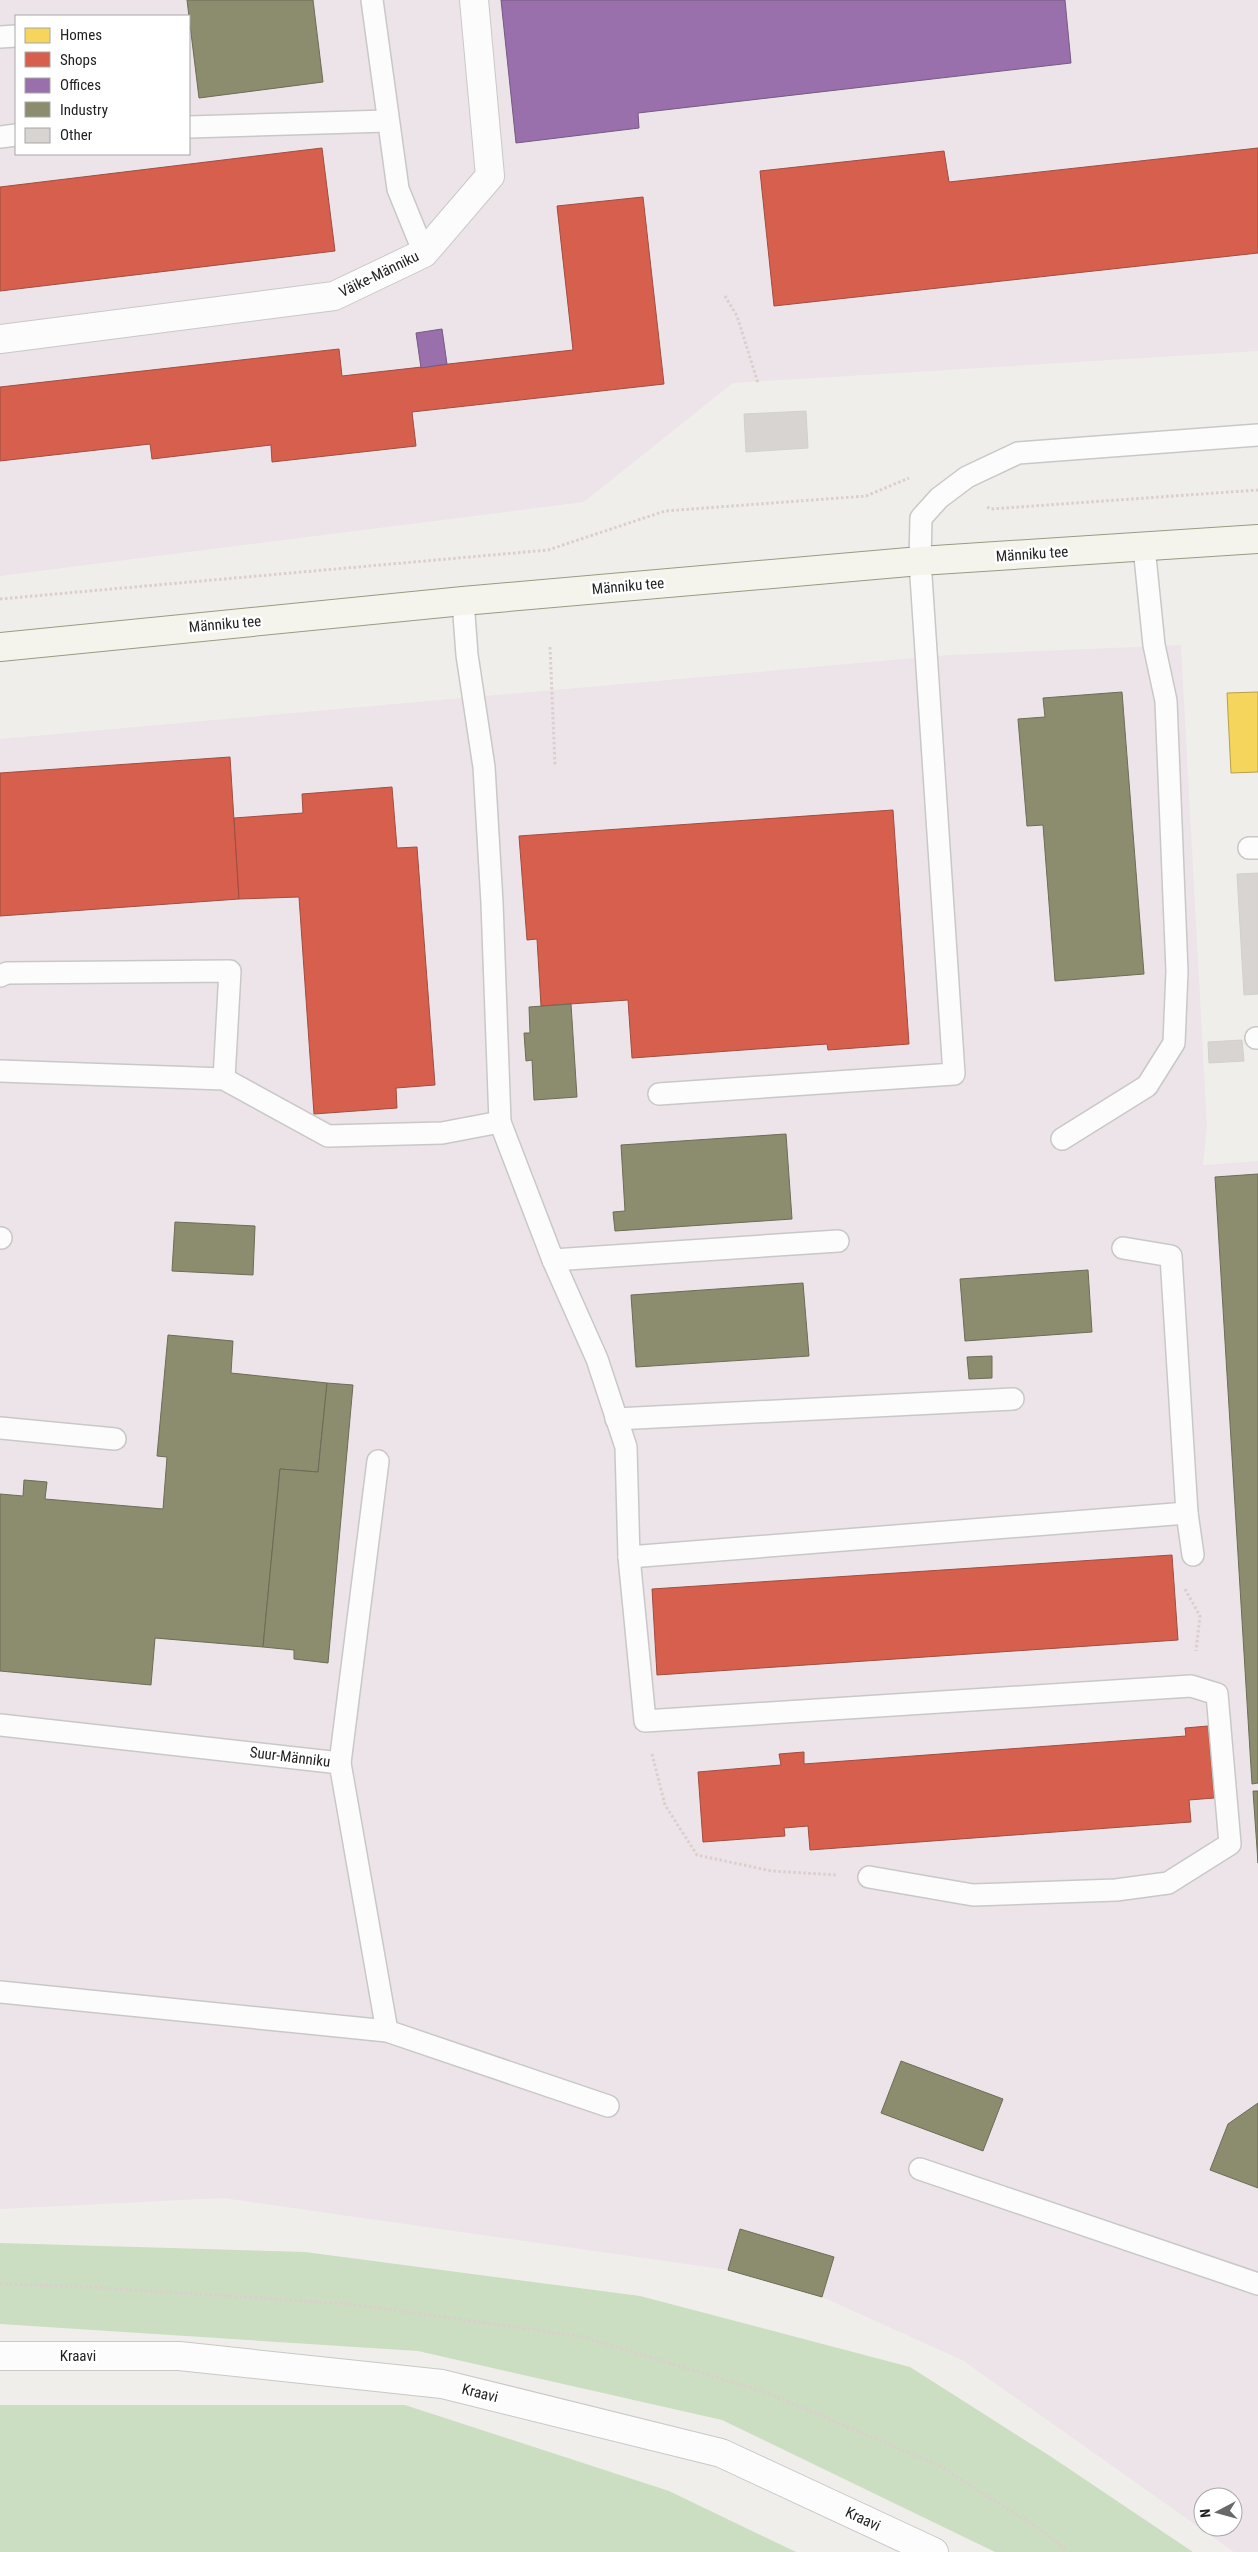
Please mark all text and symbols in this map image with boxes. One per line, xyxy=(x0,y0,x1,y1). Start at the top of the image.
legend xyxy=(15,15,190,155)
text: Homes xyxy=(60,26,102,44)
text: Shops xyxy=(60,51,97,69)
text: Offices xyxy=(60,76,101,94)
text: Industry xyxy=(60,101,108,119)
text: Other xyxy=(60,126,93,144)
street label: Väike-Männiku xyxy=(336,247,422,301)
street label: Männiku tee xyxy=(995,542,1069,566)
street label: Männiku tee xyxy=(591,574,665,598)
street label: Männiku tee xyxy=(188,612,262,636)
street label: Suur-Männiku xyxy=(249,1743,331,1771)
street label: Kraavi xyxy=(60,2347,96,2365)
street label: Kraavi xyxy=(460,2380,500,2406)
north arrow xyxy=(1193,2487,1243,2537)
street label: Kraavi xyxy=(843,2503,883,2535)
text: N xyxy=(1197,2508,1213,2518)

